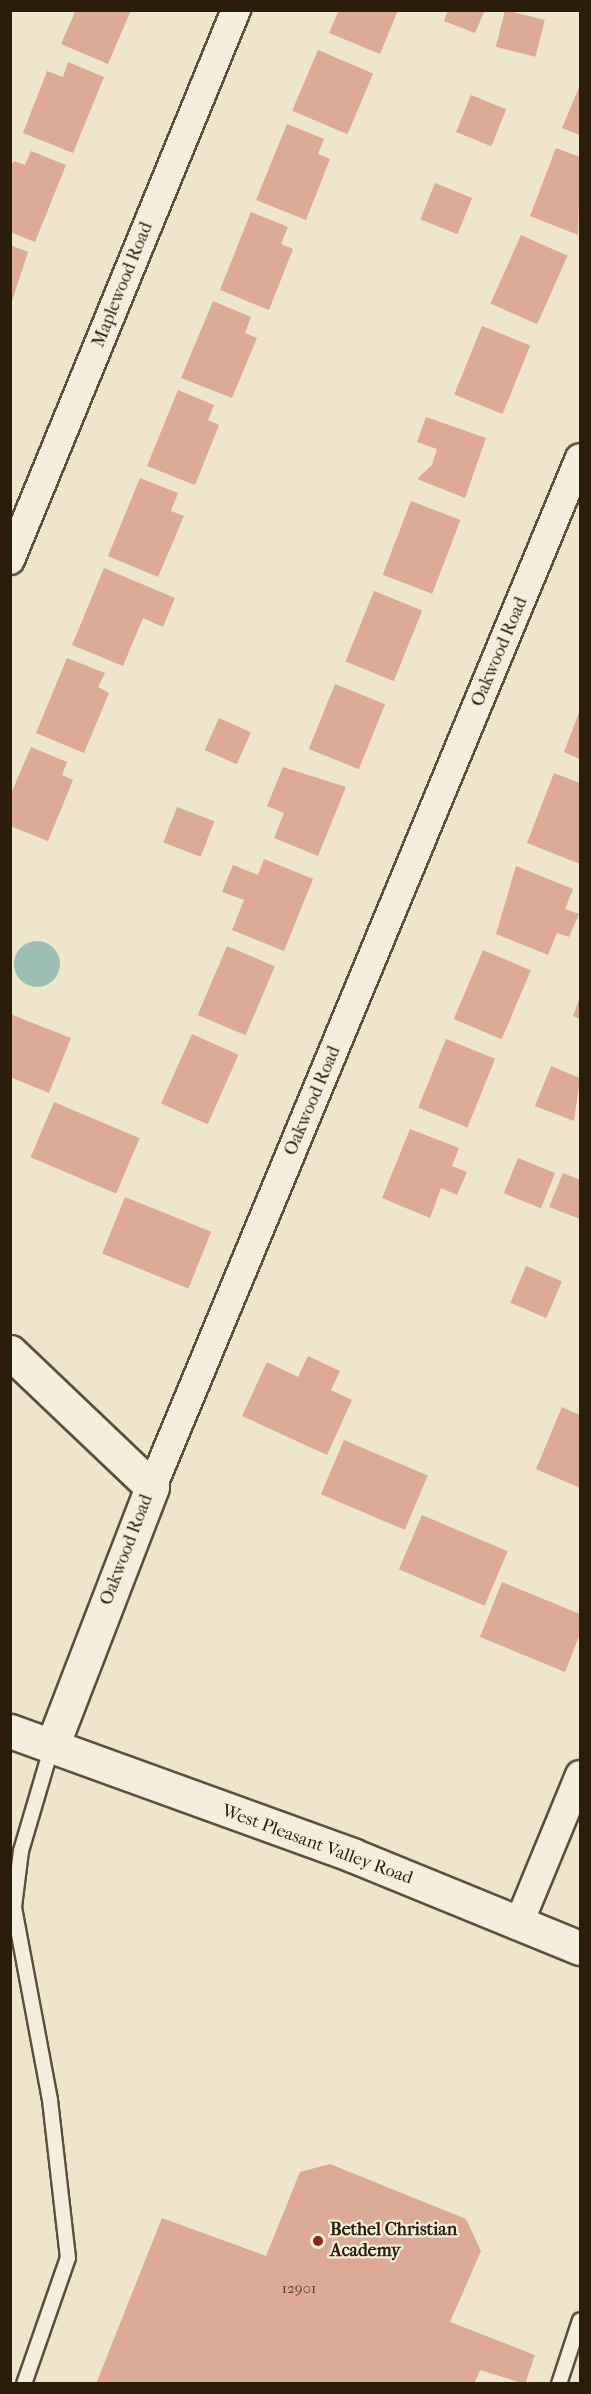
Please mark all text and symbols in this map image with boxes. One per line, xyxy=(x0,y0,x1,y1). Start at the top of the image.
street label: Maplewood Road xyxy=(88,219,158,351)
street label: Oakwood Road xyxy=(467,594,533,710)
street label: Oakwood Road xyxy=(280,1043,346,1159)
street label: Oakwood Road xyxy=(96,1492,158,1608)
street label: West Pleasant Valley Road xyxy=(219,1800,415,1890)
place label: Bethel Christian Academy xyxy=(330,2220,457,2262)
marker: Bethel Christian Academy xyxy=(311,2234,325,2248)
house number: 12901 xyxy=(282,2280,316,2298)

